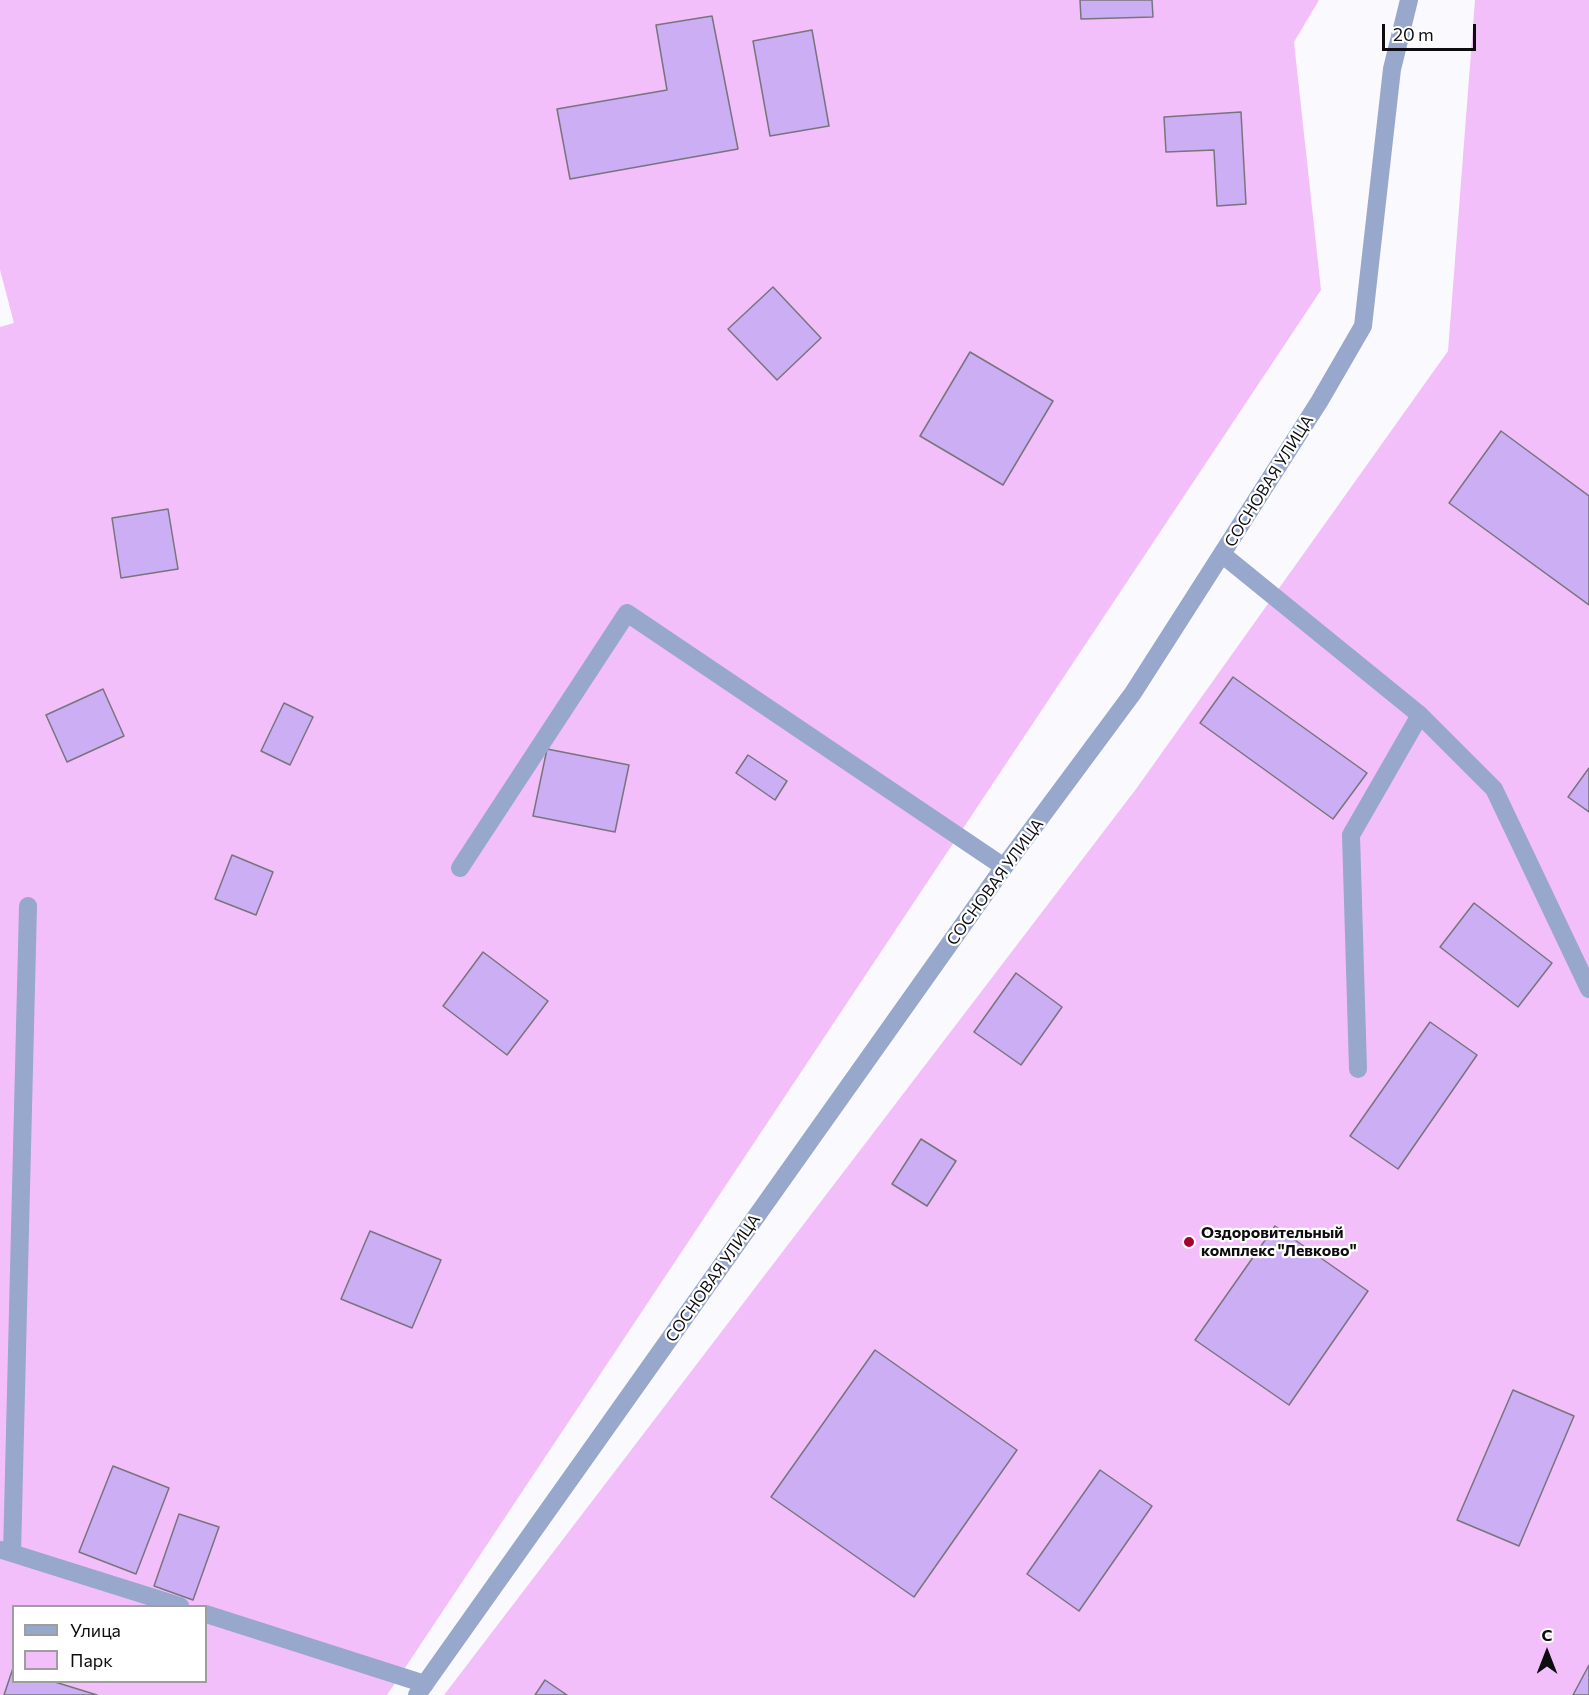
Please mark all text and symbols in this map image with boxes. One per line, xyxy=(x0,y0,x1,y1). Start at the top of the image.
scale bar xyxy=(1385,12,1480,50)
text: 20 m xyxy=(1393,23,1434,45)
street label: СОСНОВАЯ УЛИЦА xyxy=(1221,412,1317,550)
street label: СОСНОВАЯ УЛИЦА xyxy=(943,815,1047,949)
street label: СОСНОВАЯ УЛИЦА xyxy=(662,1210,764,1346)
place label: Оздоровительный комплекс "Левково" xyxy=(1201,1223,1357,1261)
marker: Оздоровительный комплекс "Левково" xyxy=(1182,1235,1196,1249)
legend xyxy=(12,1605,207,1683)
text: Улица xyxy=(70,1619,121,1641)
north arrow xyxy=(1517,1623,1577,1683)
text: С xyxy=(1542,1625,1552,1644)
text: Парк xyxy=(70,1649,113,1671)

